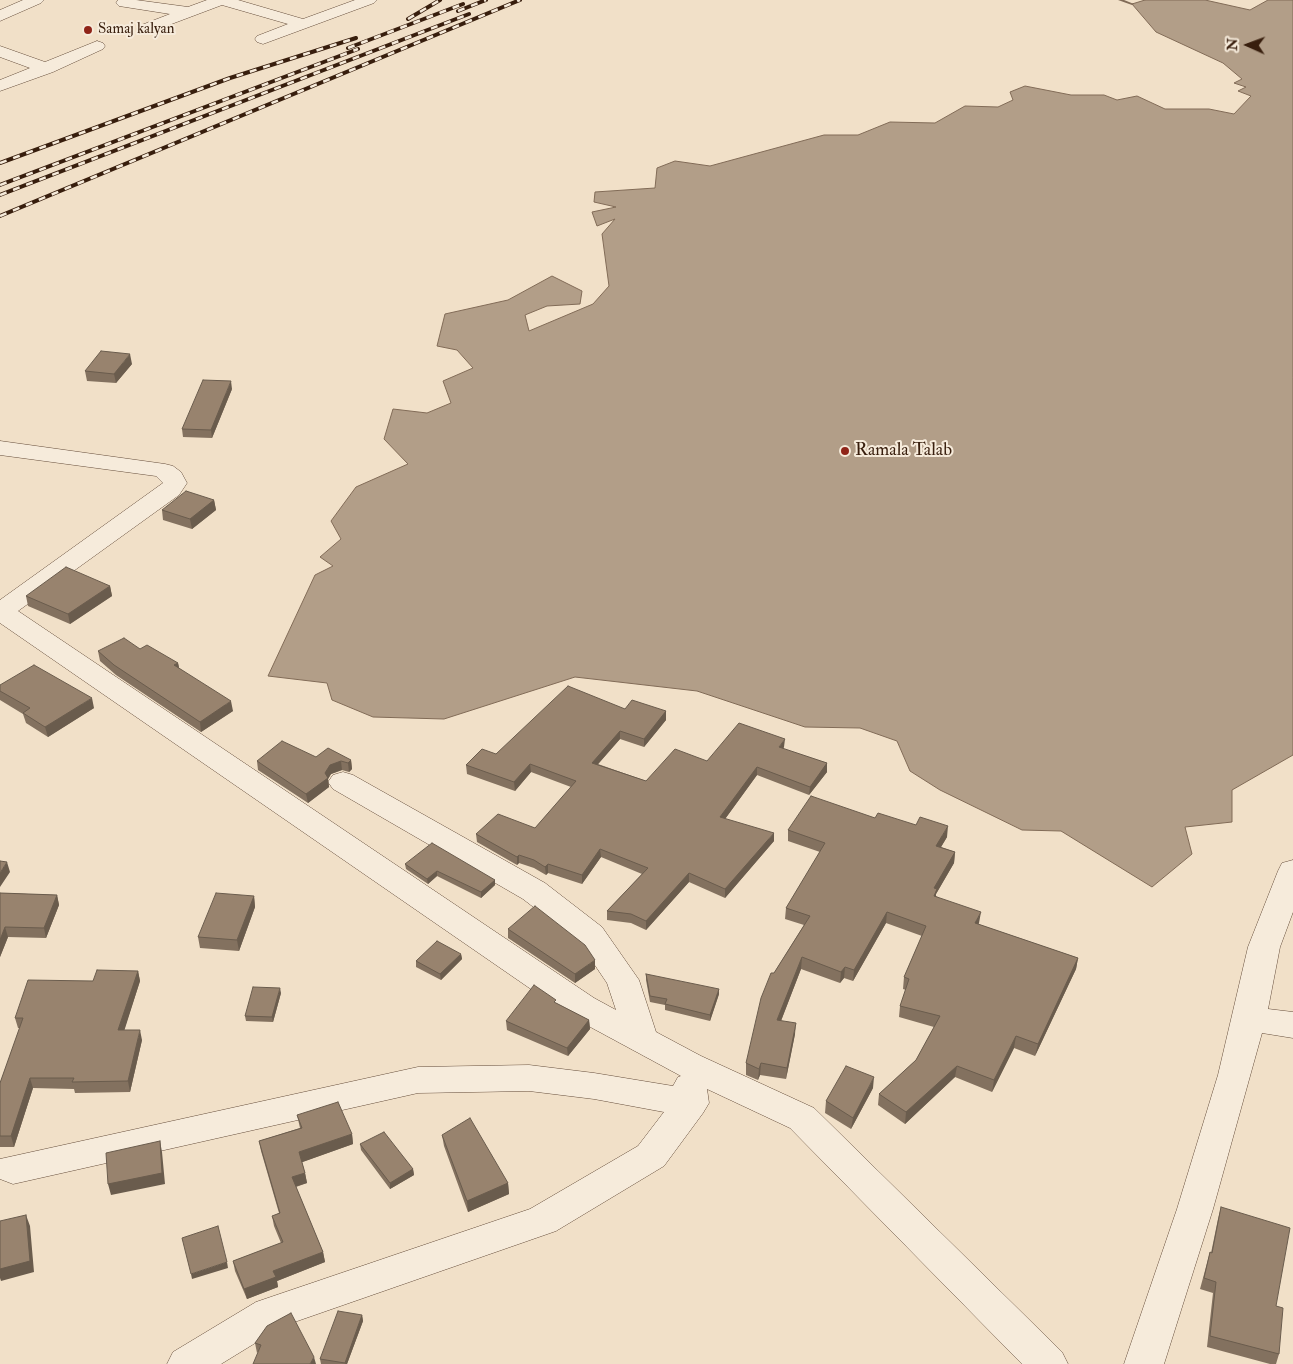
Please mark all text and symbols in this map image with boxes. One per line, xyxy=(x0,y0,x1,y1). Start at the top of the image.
north arrow xyxy=(1223,20,1273,70)
place label: Samaj kalyan xyxy=(98,21,174,39)
marker: Samaj kalyan xyxy=(82,24,94,36)
text: N xyxy=(1224,38,1241,51)
place label: Ramala Talab xyxy=(855,440,952,462)
marker: Ramala Talab xyxy=(839,445,851,457)

